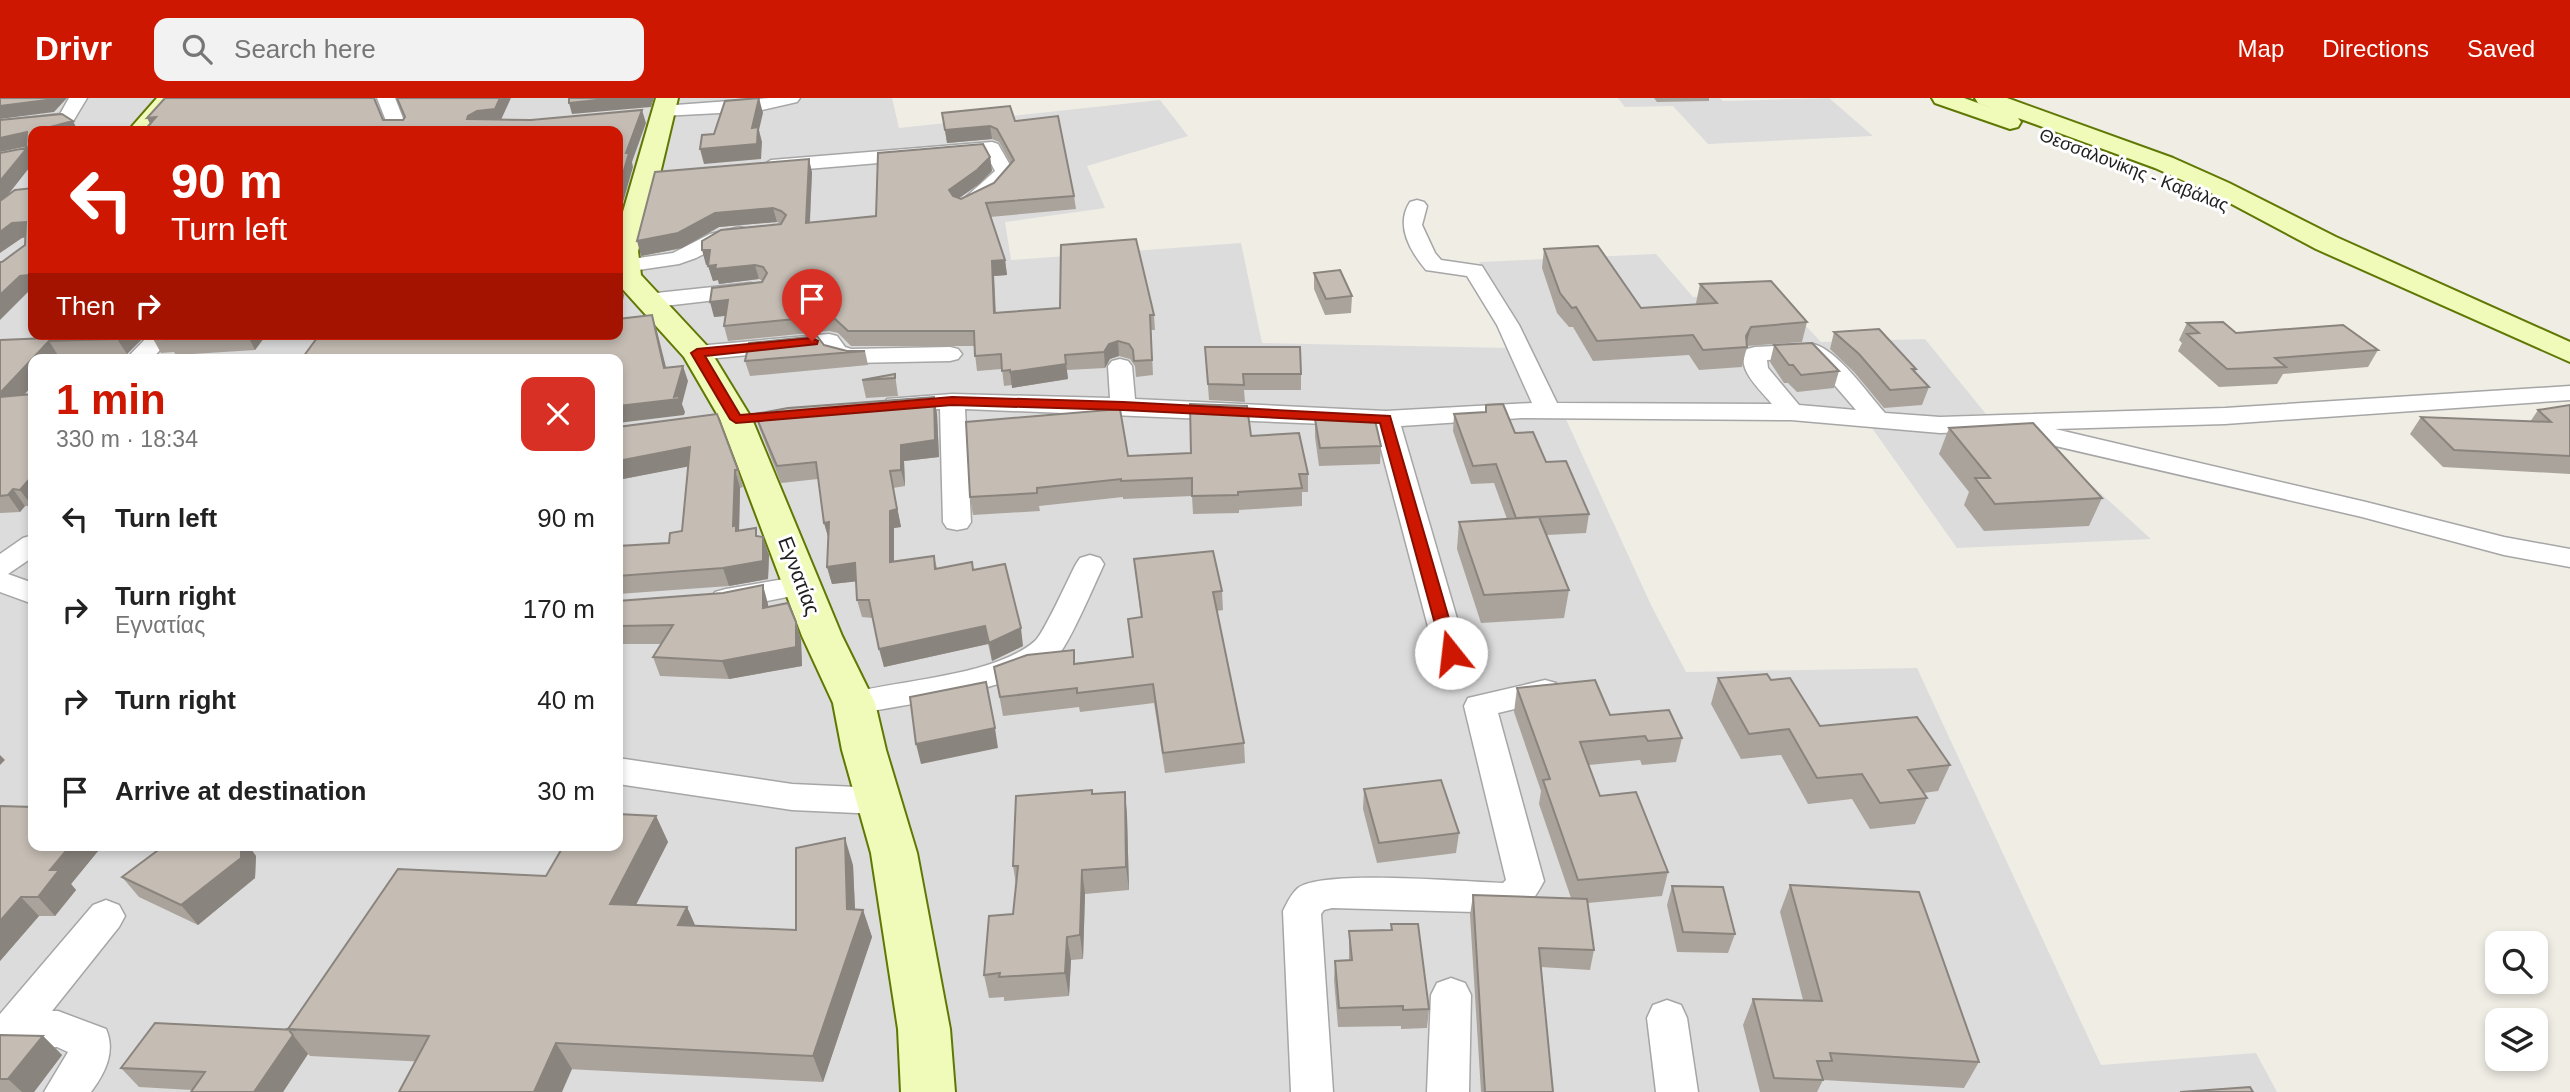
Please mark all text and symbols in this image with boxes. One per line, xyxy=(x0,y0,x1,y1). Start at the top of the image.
search box xyxy=(154,18,644,81)
text: Drivr xyxy=(35,30,112,67)
icon: search xyxy=(178,30,216,68)
text: Search here xyxy=(234,34,376,64)
text: Map xyxy=(2238,35,2284,62)
text: Directions xyxy=(2322,35,2429,62)
text: Saved xyxy=(2467,35,2535,62)
street label: Θεσσαλονίκης - Καβάλας xyxy=(2037,125,2232,215)
icon: left xyxy=(56,154,147,245)
text: 90 m xyxy=(171,154,283,208)
text: Turn left xyxy=(171,211,287,247)
pin xyxy=(782,269,842,341)
icon: arrive xyxy=(793,280,831,318)
icon: right xyxy=(129,287,167,325)
text: Then xyxy=(56,291,115,321)
text: 1 min xyxy=(56,376,166,423)
button: close xyxy=(521,377,595,451)
text: 330 m · 18:34 xyxy=(56,426,198,452)
icon: left xyxy=(56,500,94,538)
text: Turn left xyxy=(115,503,217,533)
text: 90 m xyxy=(537,503,595,533)
street label: Εγνατίας xyxy=(774,533,825,618)
text: Turn right xyxy=(115,581,236,611)
icon: right xyxy=(56,591,94,629)
text: 170 m xyxy=(523,594,595,624)
text: Εγνατίας xyxy=(115,612,205,638)
position arrow xyxy=(1414,616,1488,690)
icon: right xyxy=(56,682,94,720)
text: Turn right xyxy=(115,685,236,715)
text: 40 m xyxy=(537,685,595,715)
icon: arrive xyxy=(56,773,94,811)
text: Arrive at destination xyxy=(115,776,366,806)
text: 30 m xyxy=(537,776,595,806)
map controls xyxy=(2485,931,2548,1071)
button: search xyxy=(2485,931,2548,994)
button: layers xyxy=(2485,1008,2548,1071)

